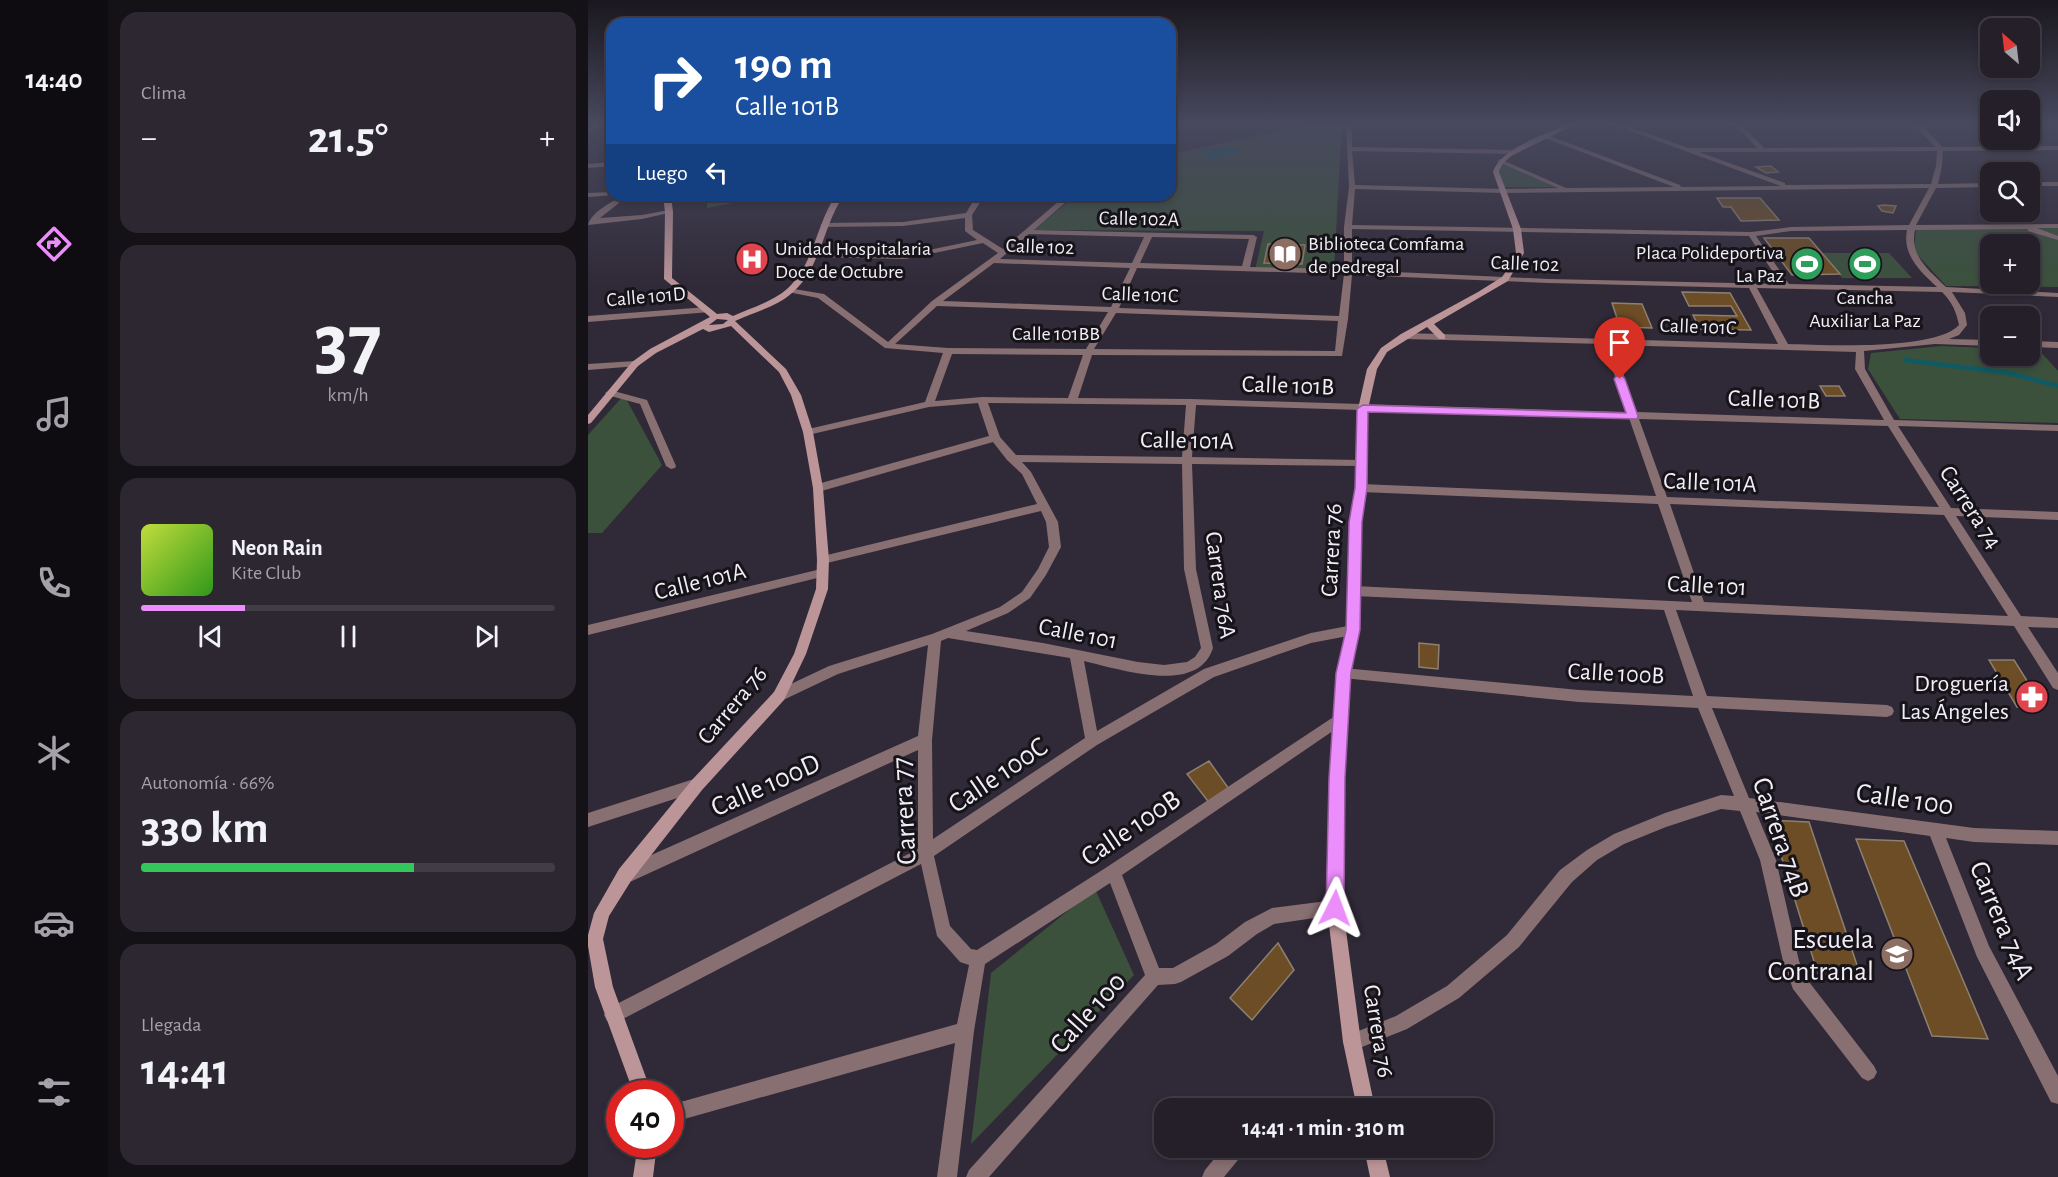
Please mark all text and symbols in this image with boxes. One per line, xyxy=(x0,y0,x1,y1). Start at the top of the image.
north arrow xyxy=(1980,18,2040,78)
map controls xyxy=(1980,18,2040,366)
icon: right xyxy=(636,42,714,120)
text: 190 m xyxy=(735,44,833,86)
text: 14:40 xyxy=(25,66,83,93)
text: Clima xyxy=(141,83,186,103)
button: sound xyxy=(1980,90,2040,150)
text: Calle 101B xyxy=(735,93,839,120)
text: 21.5° xyxy=(308,116,388,161)
text: − xyxy=(141,122,157,155)
text: + xyxy=(539,122,555,155)
icon: left xyxy=(700,156,733,189)
text: Luego xyxy=(636,162,688,184)
button: search xyxy=(1980,162,2040,222)
street label: Calle 102A xyxy=(1099,208,1180,230)
icon: directions xyxy=(33,223,75,265)
place label: Biblioteca Comfama de pedregal xyxy=(1308,234,1464,277)
button: + xyxy=(1980,234,2040,294)
street label: Calle 102 xyxy=(1005,236,1075,258)
library icon: Biblioteca Comfama de pedregal xyxy=(1267,236,1303,272)
place label: Unidad Hospitalaria Doce de Octubre xyxy=(775,239,931,282)
hospital icon: Unidad Hospitalaria Doce de Octubre xyxy=(734,241,770,277)
place label: Placa Polideportiva La Paz xyxy=(1636,243,1784,286)
sports icon: Placa Polideportiva La Paz xyxy=(1789,246,1825,282)
sports icon: Cancha Auxiliar La Paz xyxy=(1847,246,1883,282)
street label: Calle 102 xyxy=(1490,253,1560,275)
street label: Calle 101D xyxy=(606,284,687,310)
street label: Calle 101C xyxy=(1101,284,1179,306)
place label: Cancha Auxiliar La Paz xyxy=(1809,288,1921,331)
text: 37 xyxy=(314,305,382,383)
button: − xyxy=(1980,306,2040,366)
street label: Calle 101C xyxy=(1659,316,1737,338)
pin xyxy=(1594,317,1645,379)
street label: Calle 101BB xyxy=(1012,324,1100,344)
icon: arrive xyxy=(1603,326,1636,359)
street label: Calle 101B xyxy=(1241,372,1335,400)
text: km/h xyxy=(327,385,369,405)
street label: Calle 101B xyxy=(1727,386,1821,414)
icon: music xyxy=(33,393,75,435)
street label: Calle 101A xyxy=(1140,428,1234,454)
street label: Carrera 74 xyxy=(1935,462,2006,553)
street label: Calle 101A xyxy=(1663,469,1757,497)
street label: Carrera 76 xyxy=(1318,503,1346,597)
street label: Carrera 76A xyxy=(1201,530,1239,640)
text: Neon Rain xyxy=(231,537,323,559)
street label: Calle 101A xyxy=(652,559,749,605)
icon: phone xyxy=(33,562,75,604)
text: Kite Club xyxy=(231,563,301,583)
street label: Calle 101 xyxy=(1667,572,1747,600)
street label: Calle 101 xyxy=(1036,615,1119,653)
icon: previous xyxy=(194,620,227,653)
icon: pause xyxy=(332,620,365,653)
icon: next xyxy=(470,620,503,653)
street label: Calle 100B xyxy=(1567,659,1665,689)
street label: Carrera 76 xyxy=(693,662,772,749)
place label: Droguería Las Ángeles xyxy=(1900,672,2009,724)
pharmacy icon: Droguería Las Ángeles xyxy=(2014,679,2050,715)
icon: climate xyxy=(33,732,75,774)
street label: Calle 100C xyxy=(944,733,1053,819)
street label: Calle 100D xyxy=(707,749,825,822)
street label: Carrera 77 xyxy=(888,756,922,865)
text: Autonomía · 66% xyxy=(141,773,275,793)
street label: Carrera 74B xyxy=(1747,774,1814,901)
street label: Calle 100 xyxy=(1854,779,1955,821)
street label: Calle 100B xyxy=(1076,785,1186,872)
text: 330 km xyxy=(141,806,269,851)
street label: Carrera 74A xyxy=(1964,857,2039,984)
position arrow xyxy=(1303,876,1367,940)
icon: car xyxy=(33,902,75,944)
place label: Escuela Contranal xyxy=(1767,926,1874,986)
school or university icon: Escuela Contranal xyxy=(1879,936,1915,972)
street label: Calle 100 xyxy=(1045,968,1132,1059)
street label: Carrera 76 xyxy=(1359,983,1397,1079)
text: Llegada xyxy=(141,1015,202,1035)
text: 14:41 xyxy=(141,1048,229,1093)
icon: filters xyxy=(33,1071,75,1113)
speed limit sign: 40 xyxy=(606,1080,684,1158)
text: 14:41 · 1 min · 310 m xyxy=(1242,1117,1405,1139)

